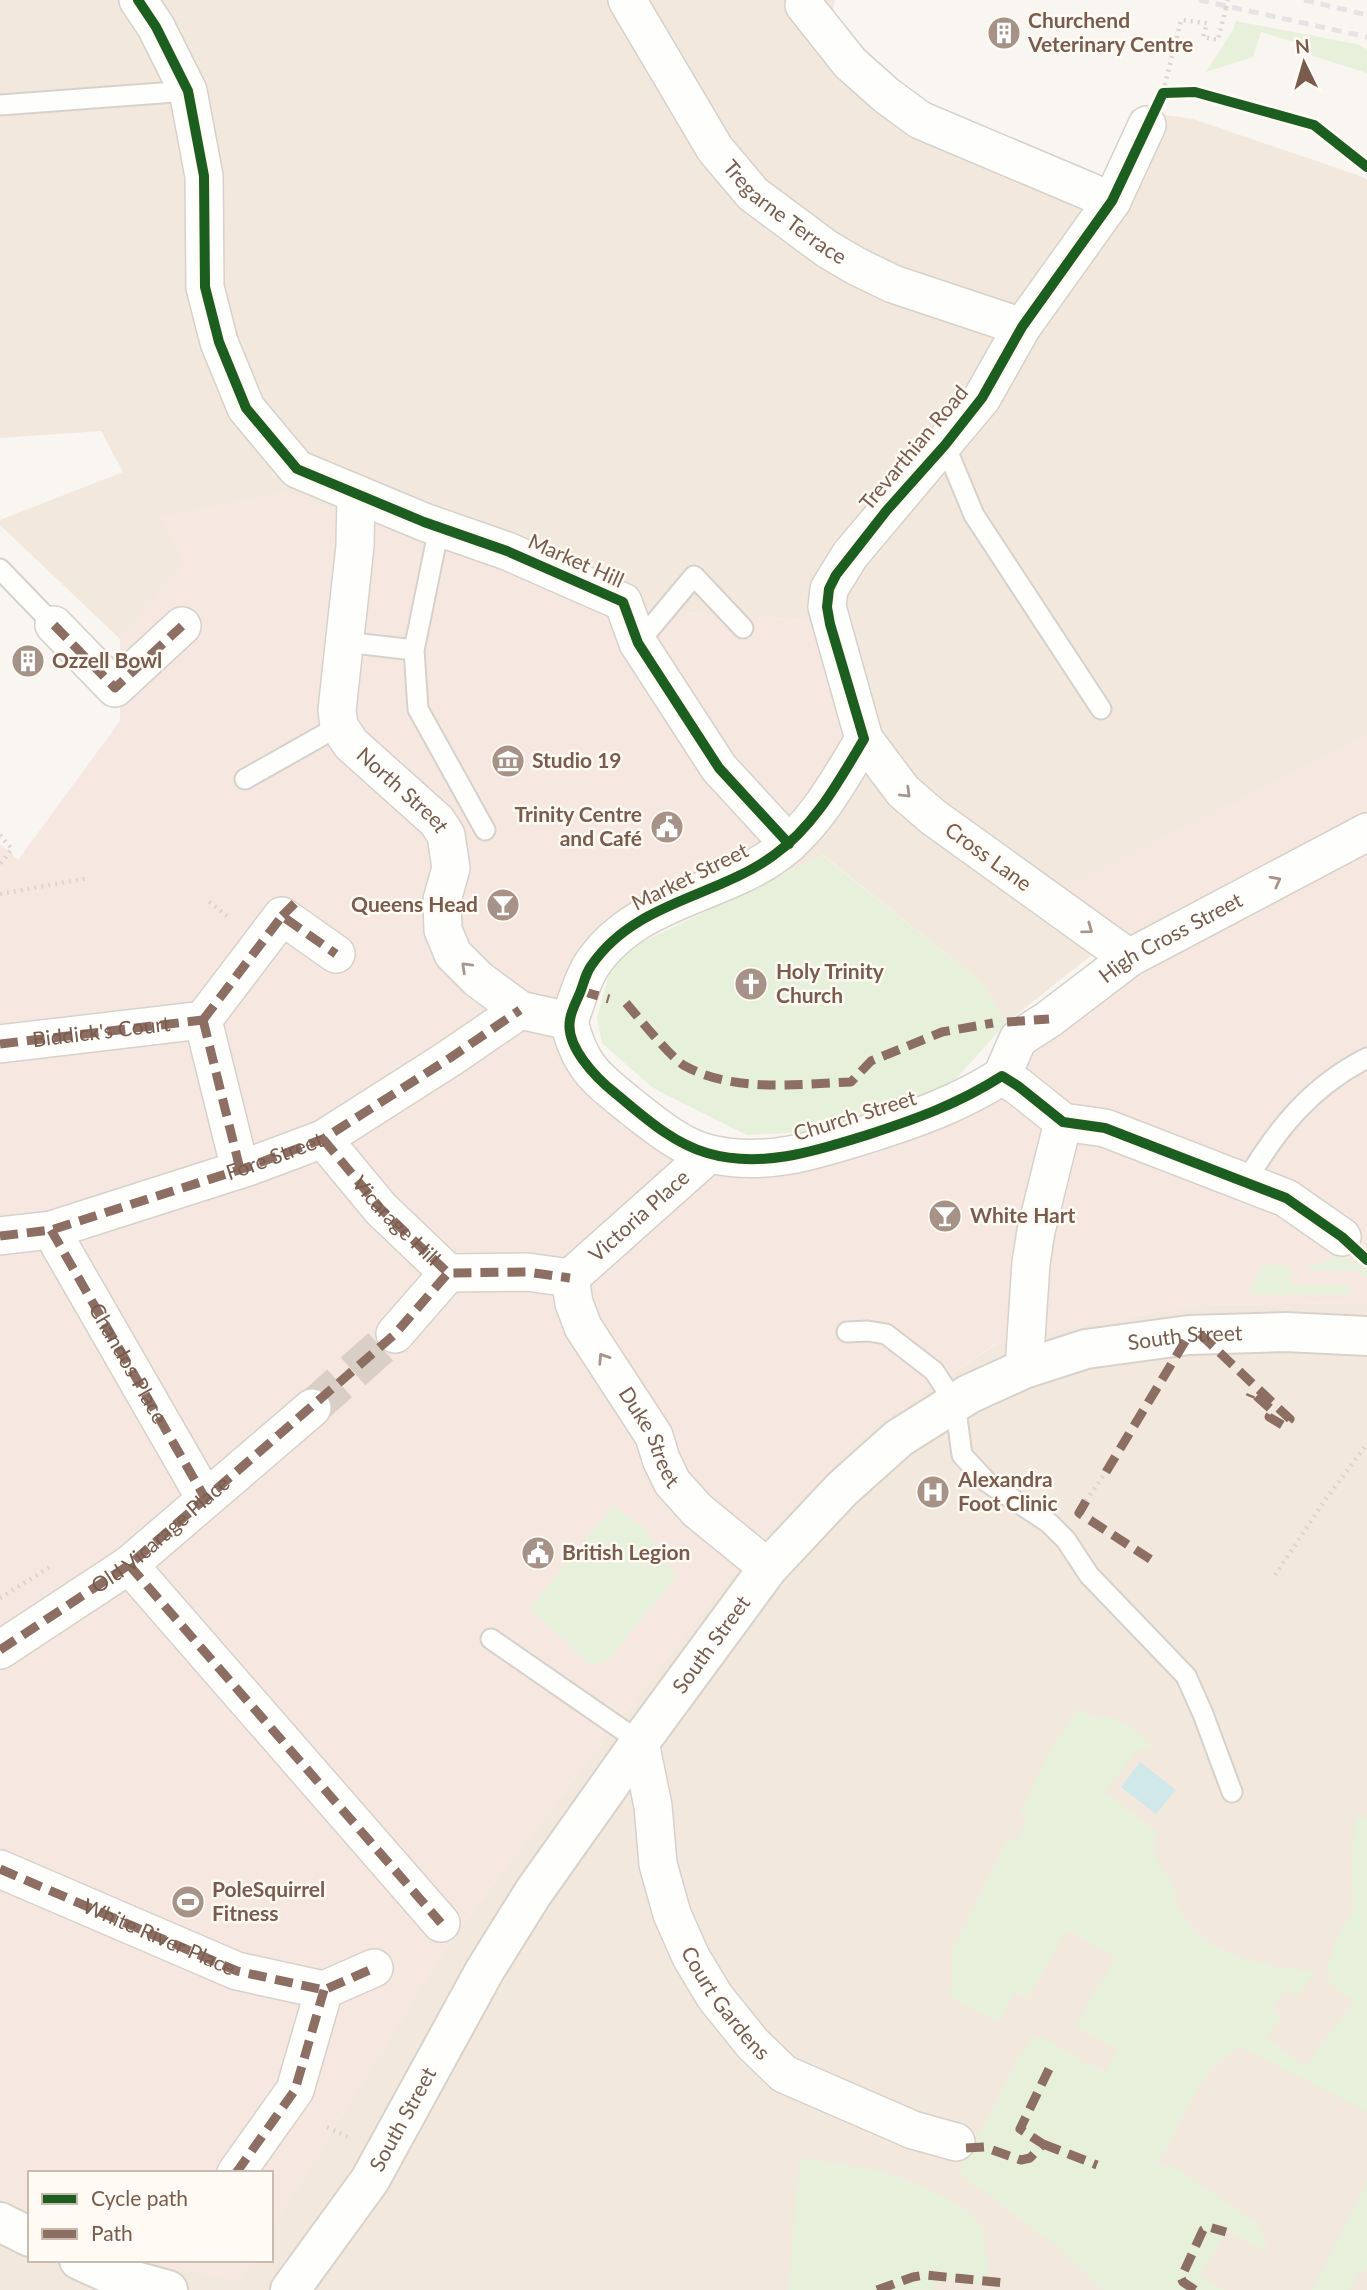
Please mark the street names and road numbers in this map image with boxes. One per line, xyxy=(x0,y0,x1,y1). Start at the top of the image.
street label: Tregarne Terrace xyxy=(719,154,851,269)
street label: Trevarthian Road xyxy=(853,380,972,515)
street label: Market Hill xyxy=(525,527,628,592)
street label: North Street xyxy=(352,741,455,837)
street label: Cross Lane xyxy=(941,816,1037,895)
street label: Market Street xyxy=(627,836,752,915)
street label: High Cross Street xyxy=(1093,886,1247,988)
street label: Biddick's Court xyxy=(31,1010,172,1051)
street label: Church Street xyxy=(790,1084,919,1145)
street label: Fore Street xyxy=(223,1126,327,1184)
street label: Victoria Place xyxy=(583,1164,694,1266)
street label: Vicarage Hill xyxy=(348,1170,446,1270)
street label: Chandos Place xyxy=(85,1298,173,1428)
street label: South Street xyxy=(1126,1319,1243,1354)
street label: Duke Street xyxy=(614,1382,686,1493)
street label: Old Vicarage Place xyxy=(86,1470,234,1598)
street label: South Street xyxy=(666,1590,755,1698)
street label: White River Place xyxy=(79,1892,240,1980)
street label: Court Gardens xyxy=(677,1942,776,2064)
street label: South Street xyxy=(363,2062,441,2175)

